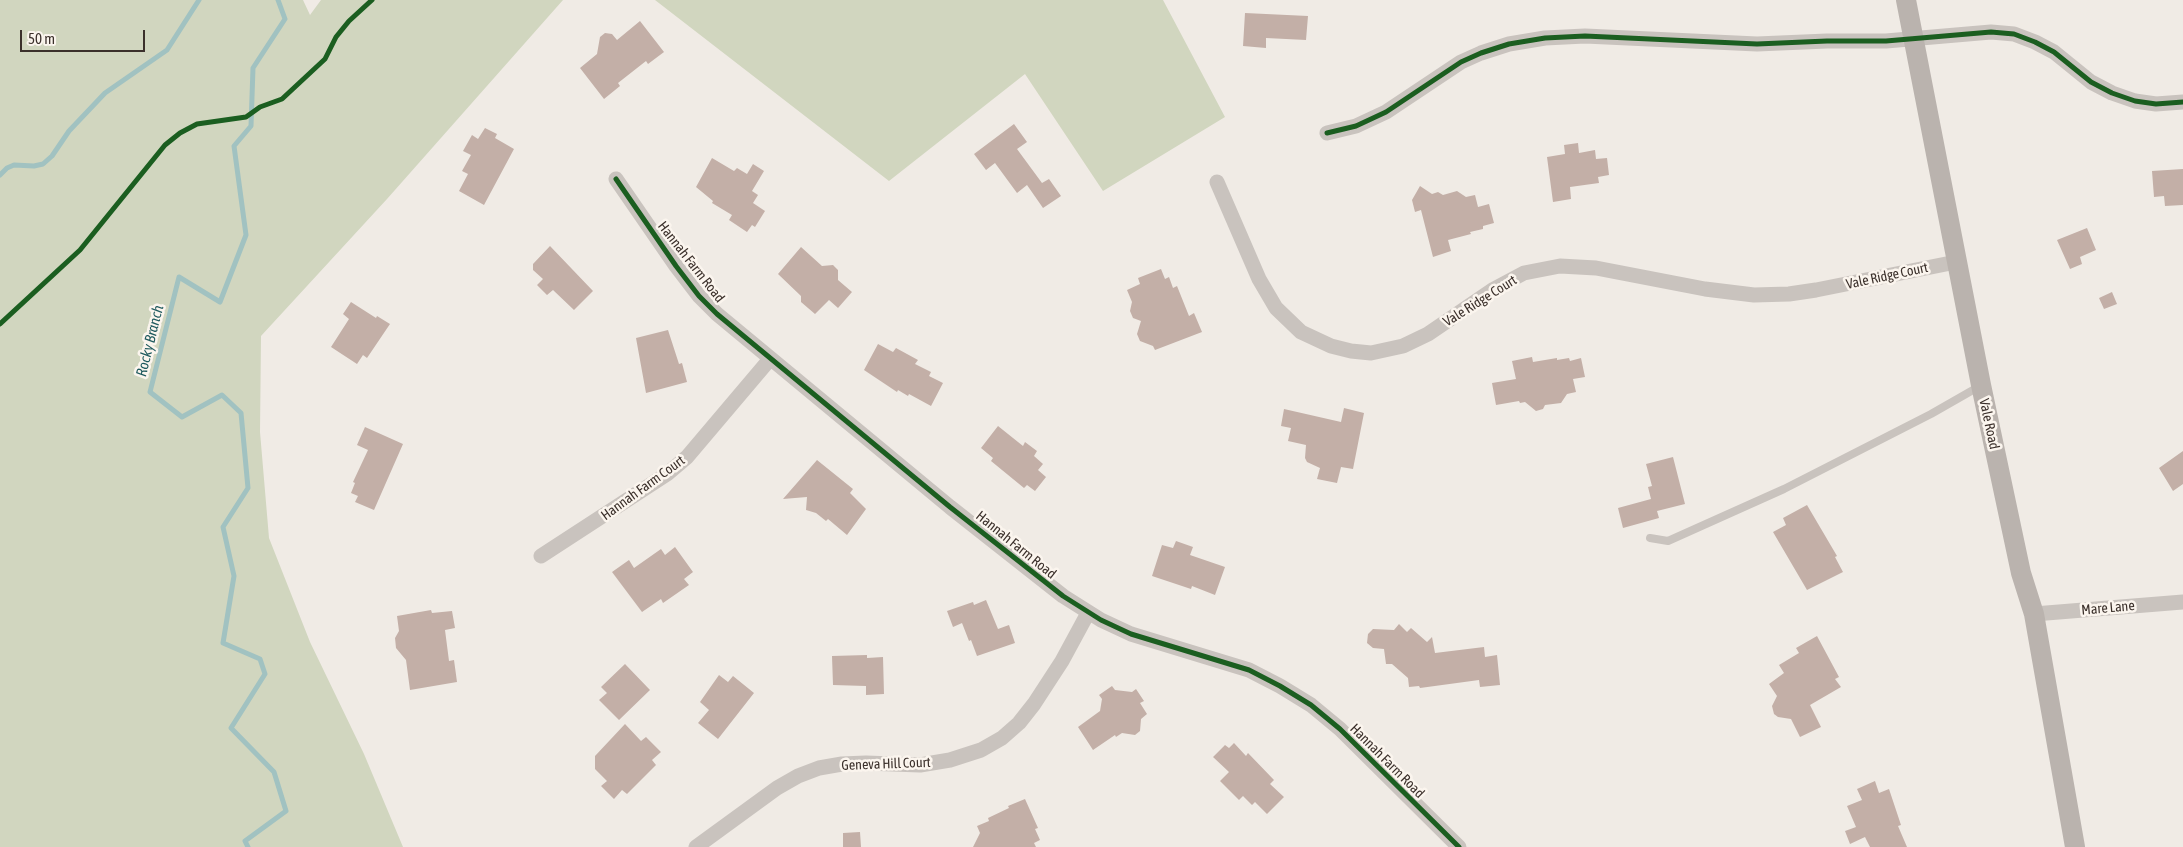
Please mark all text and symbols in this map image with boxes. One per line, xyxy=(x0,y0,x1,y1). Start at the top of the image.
scale bar xyxy=(22,20,148,52)
text: 50 m xyxy=(28,30,55,47)
street label: Hannah Farm Road xyxy=(654,218,728,306)
street label: Vale Ridge Court xyxy=(1845,259,1929,293)
street label: Vale Ridge Court xyxy=(1440,272,1520,330)
water label: Rocky Branch xyxy=(132,303,168,379)
street label: Vale Road xyxy=(1975,397,2003,451)
street label: Hannah Farm Court xyxy=(598,452,688,524)
street label: Hannah Farm Road xyxy=(973,508,1059,582)
street label: Mare Lane xyxy=(2081,597,2135,619)
street label: Hannah Farm Road xyxy=(1346,720,1428,802)
street label: Geneva Hill Court xyxy=(841,754,931,774)

